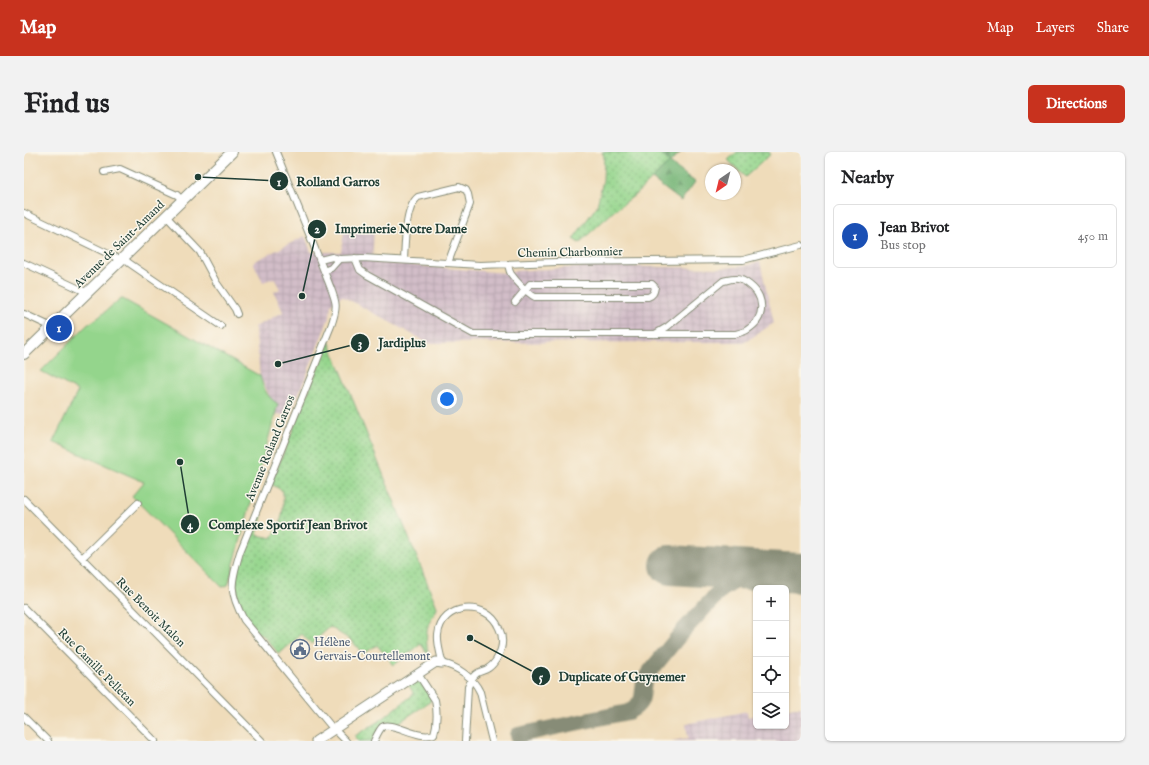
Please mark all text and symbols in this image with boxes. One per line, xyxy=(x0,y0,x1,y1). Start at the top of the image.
text: Map xyxy=(20,16,56,40)
text: Map xyxy=(987,19,1014,37)
text: Layers xyxy=(1036,19,1075,37)
text: Share xyxy=(1097,19,1129,37)
button: Directions xyxy=(1028,85,1125,123)
text: Find us xyxy=(24,87,110,122)
north arrow xyxy=(705,164,741,200)
text: Nearby xyxy=(841,168,894,189)
callout: Rolland Garros xyxy=(269,169,388,194)
text: Rolland Garros xyxy=(296,174,380,191)
text: 1 xyxy=(277,175,282,190)
street label: Avenue de Saint-Amand xyxy=(70,197,168,292)
callout: Imprimerie Notre Dame xyxy=(307,216,475,241)
text: Jean Brivot xyxy=(880,218,950,237)
text: Imprimerie Notre Dame xyxy=(335,221,467,238)
text: 2 xyxy=(314,222,320,237)
text: 1 xyxy=(853,228,857,245)
text: 450 m xyxy=(1078,228,1108,245)
text: Bus stop xyxy=(880,237,926,254)
street label: Chemin Charbonnier xyxy=(517,244,623,261)
pin: 1 xyxy=(46,313,72,343)
callout: Jardiplus xyxy=(350,330,434,355)
text: Jardiplus xyxy=(376,335,426,352)
text: 3 xyxy=(358,336,362,351)
your location xyxy=(437,389,457,409)
street label: Avenue Roland Garros xyxy=(242,393,299,504)
callout: Complexe Sportif Jean Brivot xyxy=(180,512,375,537)
text: Complexe Sportif Jean Brivot xyxy=(209,517,368,534)
text: 4 xyxy=(187,518,194,533)
street label: Rue Benoit Malon xyxy=(113,574,189,651)
map controls xyxy=(753,585,789,729)
button: + xyxy=(753,585,789,621)
button: − xyxy=(753,621,789,657)
street label: Rue Camille Pelletan xyxy=(54,625,139,710)
place label: Hélène Gervais-Courtellemont xyxy=(314,635,430,664)
public building icon: Hélène Gervais-Courtellemont xyxy=(289,638,311,660)
button: locate xyxy=(753,657,789,693)
callout: Duplicate of Guynemer xyxy=(531,664,694,689)
text: Duplicate of Guynemer xyxy=(558,669,686,686)
text: 5 xyxy=(539,670,544,685)
button: layers xyxy=(753,693,789,729)

